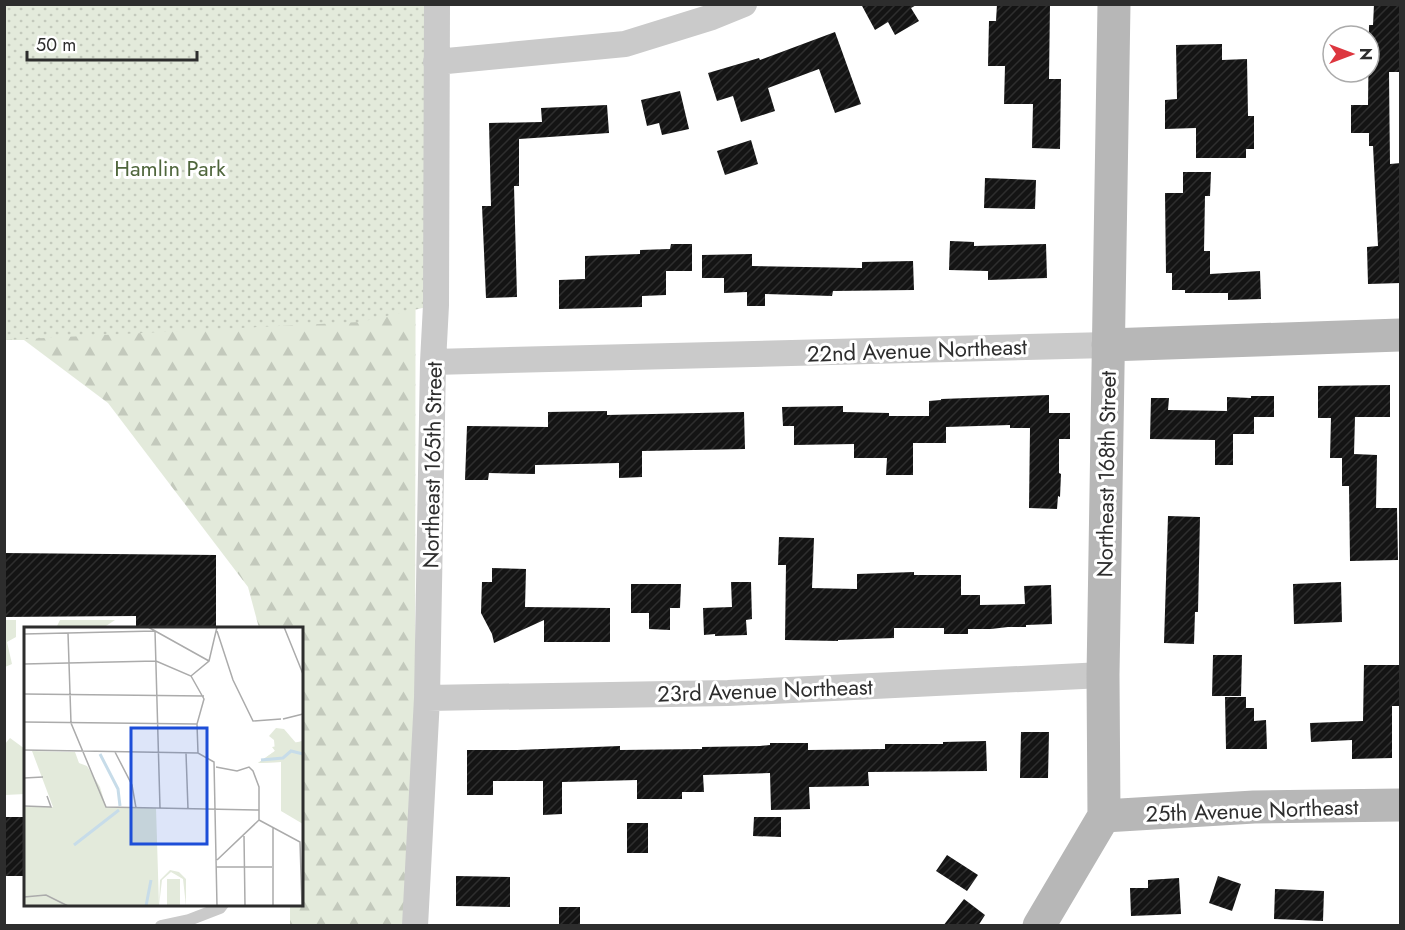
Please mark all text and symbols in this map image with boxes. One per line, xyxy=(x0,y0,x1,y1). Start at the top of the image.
scale bar xyxy=(27,24,196,62)
north arrow xyxy=(1321,24,1381,84)
text: 50 m xyxy=(36,32,76,58)
text: N xyxy=(1354,48,1377,60)
park label: Hamlin Park xyxy=(114,152,226,184)
street label: 22nd Avenue Northeast xyxy=(806,330,1028,370)
street label: Northeast 165th Street xyxy=(414,361,450,569)
street label: Northeast 168th Street xyxy=(1088,370,1124,578)
inset map xyxy=(24,627,303,906)
street label: 23rd Avenue Northeast xyxy=(657,670,874,710)
street label: 25th Avenue Northeast xyxy=(1145,790,1360,830)

